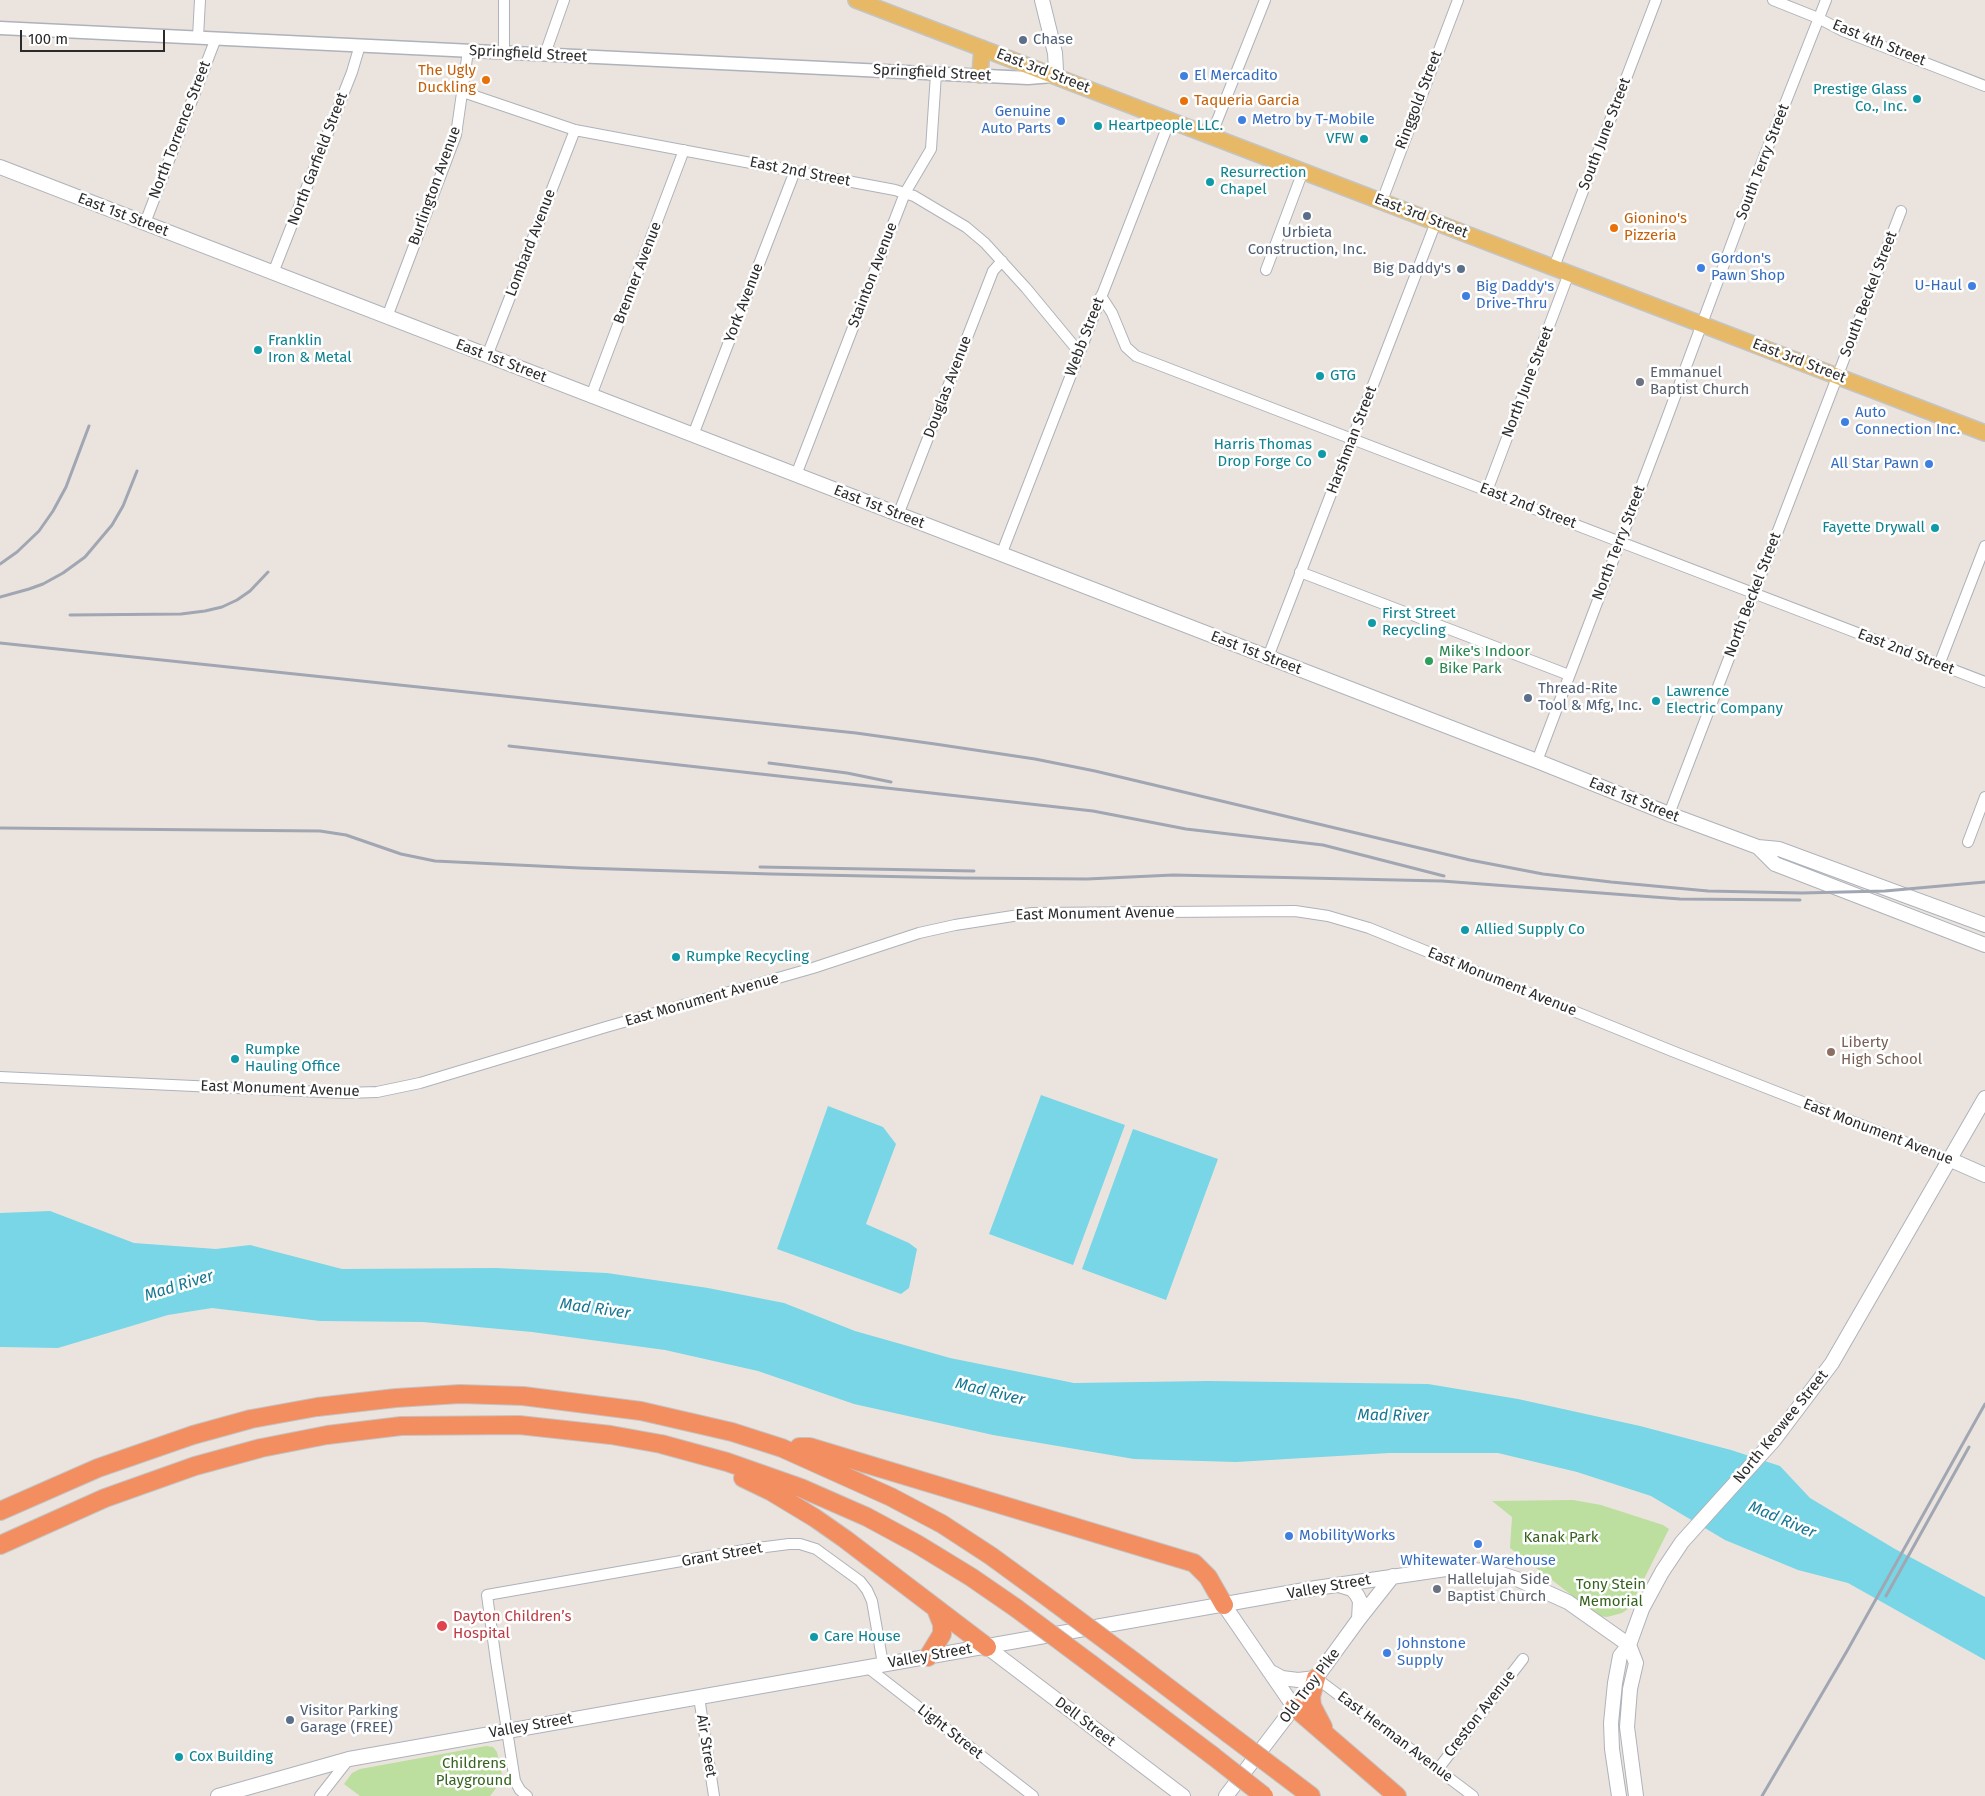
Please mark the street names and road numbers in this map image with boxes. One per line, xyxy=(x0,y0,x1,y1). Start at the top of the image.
street label: East 4th Street xyxy=(1830,16,1928,70)
street label: Springfield Street xyxy=(468,42,588,66)
street label: East 3rd Street xyxy=(994,45,1092,97)
street label: Ringgold Street xyxy=(1392,48,1446,152)
street label: North Torrence Street xyxy=(145,58,215,202)
street label: Springfield Street xyxy=(872,61,992,85)
street label: South June Street xyxy=(1575,75,1635,193)
street label: North Garfield Street xyxy=(284,90,352,228)
street label: South Terry Street xyxy=(1733,102,1793,222)
street label: Burlington Avenue xyxy=(405,124,465,248)
street label: East 2nd Street xyxy=(748,153,852,191)
street label: Lombard Avenue xyxy=(502,187,560,299)
street label: East 1st Street xyxy=(75,189,171,241)
street label: East 3rd Street xyxy=(1372,190,1470,242)
street label: Brenner Avenue xyxy=(610,219,666,327)
street label: Stainton Avenue xyxy=(845,220,901,330)
street label: South Beckel Street xyxy=(1837,229,1901,359)
street label: York Avenue xyxy=(721,261,767,345)
street label: Webb Street xyxy=(1062,295,1108,379)
street label: North June Street xyxy=(1498,324,1558,440)
street label: Douglas Avenue xyxy=(920,333,976,441)
street label: East 1st Street xyxy=(453,335,549,387)
street label: East 3rd Street xyxy=(1750,335,1848,387)
street label: Harshman Street xyxy=(1323,383,1381,497)
street label: East 2nd Street xyxy=(1477,479,1579,533)
street label: East 1st Street xyxy=(831,481,927,533)
street label: North Terry Street xyxy=(1589,483,1649,603)
street label: North Beckel Street xyxy=(1721,530,1785,660)
street label: East 2nd Street xyxy=(1855,625,1957,679)
street label: East 1st Street xyxy=(1208,627,1304,679)
street label: East 1st Street xyxy=(1586,774,1682,826)
street label: East Monument Avenue xyxy=(1015,904,1175,924)
street label: East Monument Avenue xyxy=(1425,944,1579,1020)
street label: East Monument Avenue xyxy=(623,969,781,1031)
street label: East Monument Avenue xyxy=(200,1077,360,1101)
street label: East Monument Avenue xyxy=(1800,1095,1956,1169)
street label: North Keowee Street xyxy=(1730,1367,1832,1487)
street label: Grant Street xyxy=(680,1539,764,1571)
street label: Valley Street xyxy=(1286,1571,1372,1603)
street label: Valley Street xyxy=(887,1640,973,1672)
street label: Old Troy Pike xyxy=(1276,1645,1344,1727)
street label: Creston Avenue xyxy=(1441,1667,1519,1761)
street label: East Herman Avenue xyxy=(1334,1688,1456,1786)
street label: Dell Street xyxy=(1051,1693,1119,1751)
street label: Light Street xyxy=(914,1701,986,1763)
street label: Valley Street xyxy=(488,1710,574,1742)
street label: Air Street xyxy=(692,1713,720,1779)

